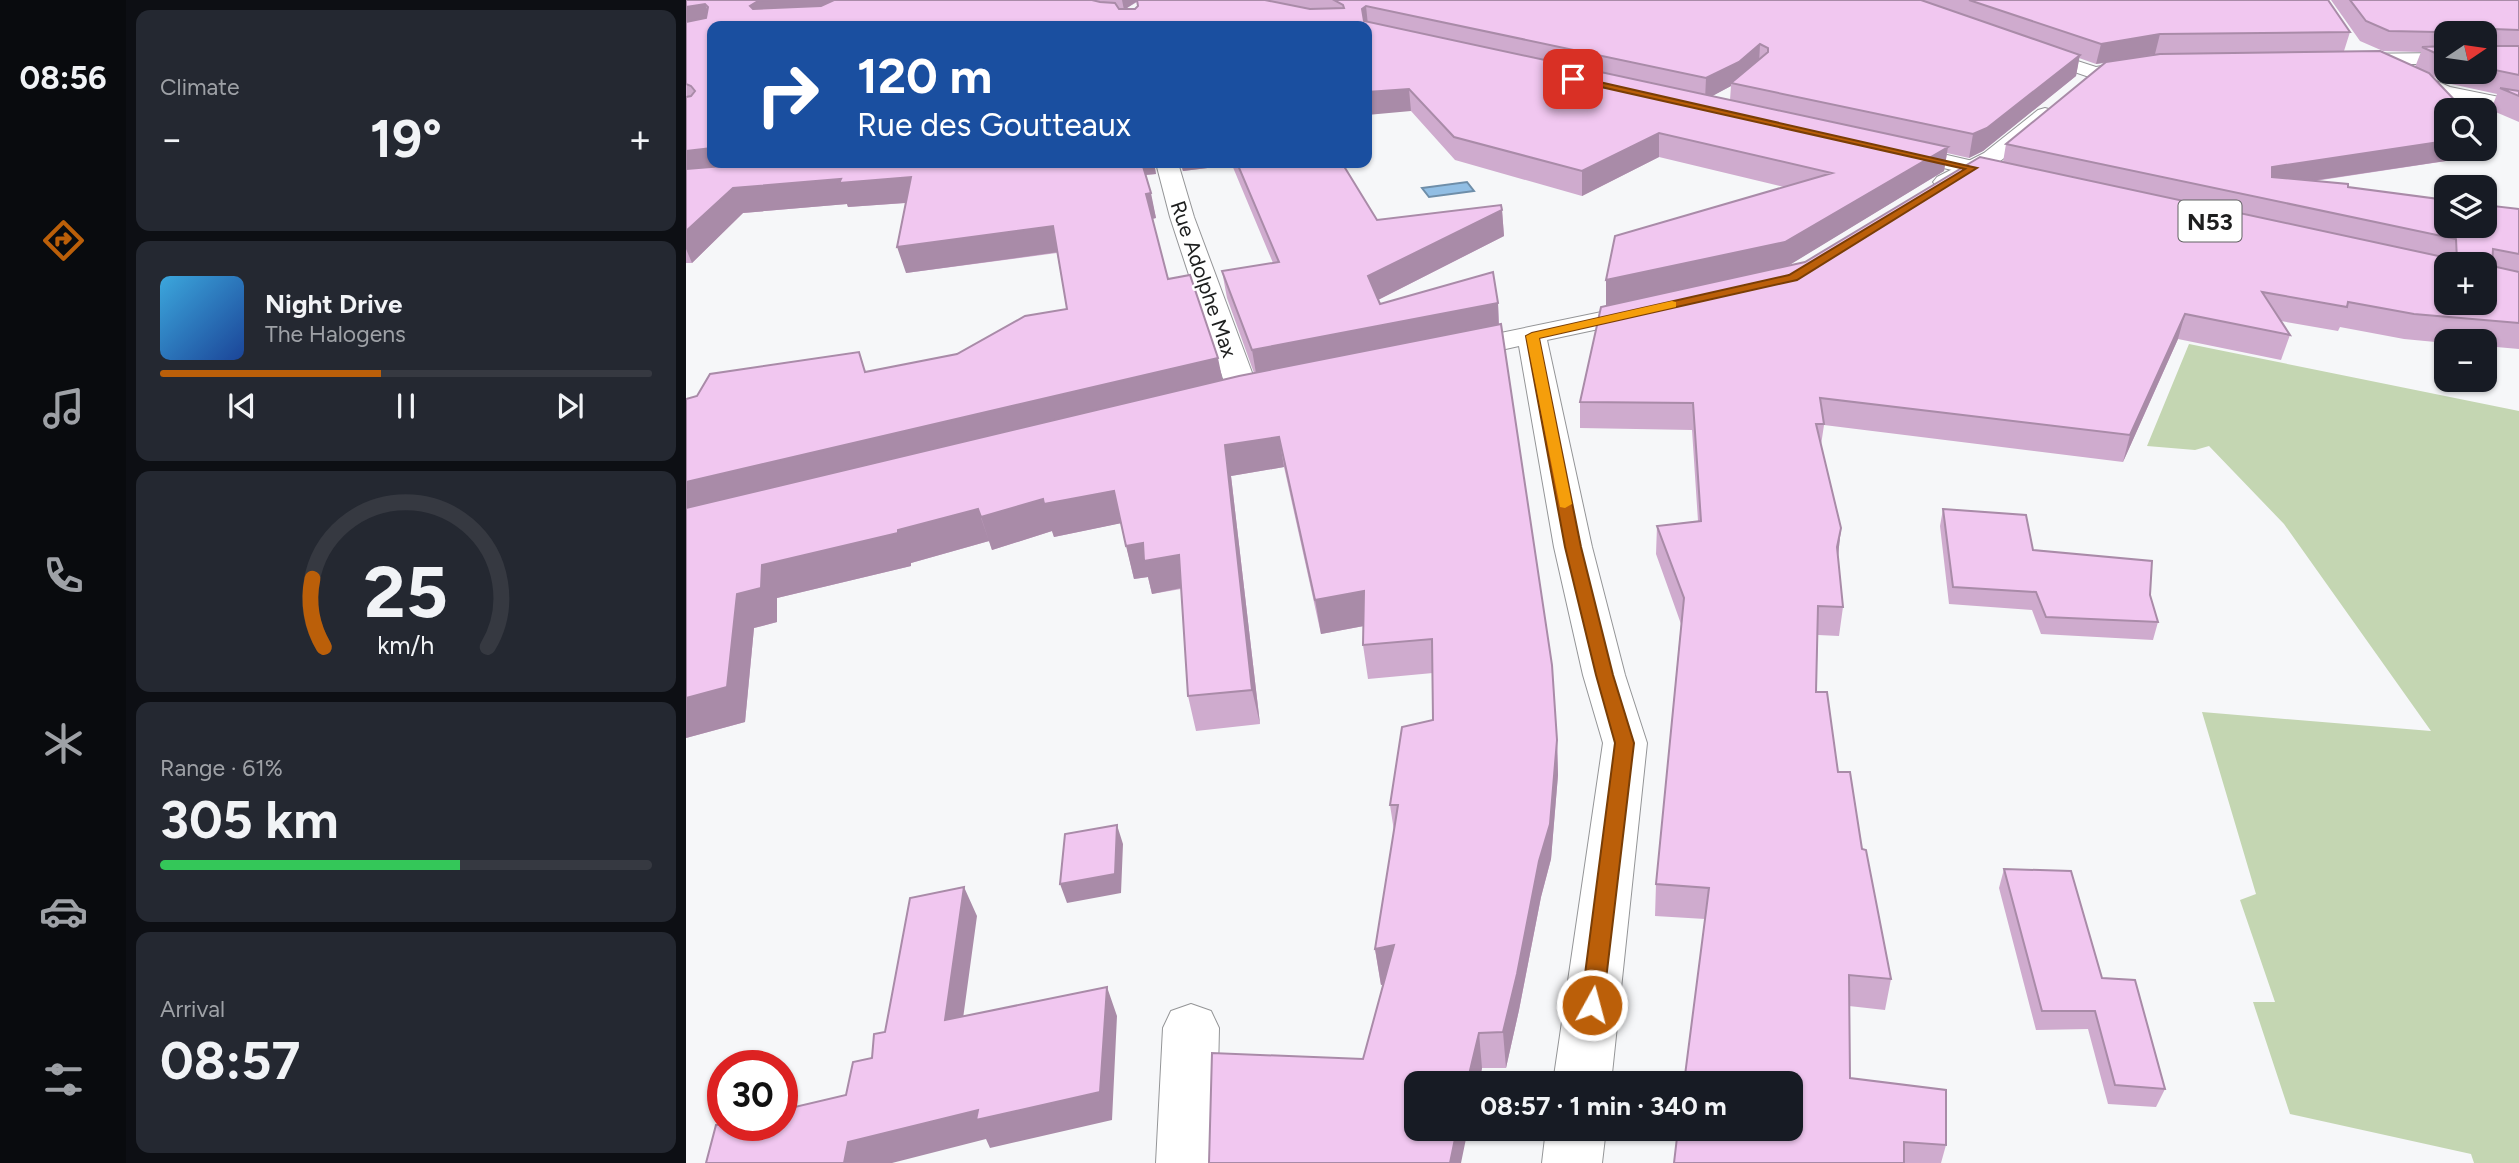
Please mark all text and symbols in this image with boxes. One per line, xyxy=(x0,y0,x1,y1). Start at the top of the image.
north arrow xyxy=(2434,21,2497,84)
map controls xyxy=(2434,21,2497,392)
text: 120 m xyxy=(857,46,992,105)
icon: right xyxy=(742,49,833,140)
pin xyxy=(1543,49,1603,109)
text: 08:56 xyxy=(19,59,107,97)
icon: arrive xyxy=(1554,60,1592,98)
text: Climate xyxy=(160,73,239,101)
button: search xyxy=(2434,98,2497,161)
text: Rue des Goutteaux xyxy=(857,106,1131,144)
text: 19° xyxy=(370,108,442,170)
text: − xyxy=(160,116,184,162)
text: + xyxy=(628,116,652,162)
button: layers xyxy=(2434,175,2497,238)
street label: Rue Adolphe Max xyxy=(1165,197,1243,361)
road number: N53 xyxy=(2178,201,2242,242)
icon: directions xyxy=(39,216,88,265)
button: + xyxy=(2434,252,2497,315)
text: Night Drive xyxy=(265,288,402,320)
text: The Halogens xyxy=(265,320,406,348)
button: − xyxy=(2434,329,2497,392)
icon: music xyxy=(39,384,88,433)
icon: previous xyxy=(223,387,261,425)
icon: pause xyxy=(387,387,425,425)
icon: next xyxy=(551,387,589,425)
text: 25 xyxy=(364,549,448,636)
icon: phone xyxy=(39,551,88,600)
text: km/h xyxy=(377,630,435,660)
icon: climate xyxy=(39,719,88,768)
text: Range · 61% xyxy=(160,754,283,782)
text: 305 km xyxy=(160,789,339,851)
icon: car xyxy=(39,887,88,936)
position arrow xyxy=(1555,968,1629,1042)
text: Arrival xyxy=(160,995,225,1023)
text: 08:57 xyxy=(160,1030,300,1092)
speed limit sign: 30 xyxy=(707,1050,798,1141)
icon: filters xyxy=(39,1055,88,1104)
text: 08:57 · 1 min · 340 m xyxy=(1480,1090,1727,1122)

